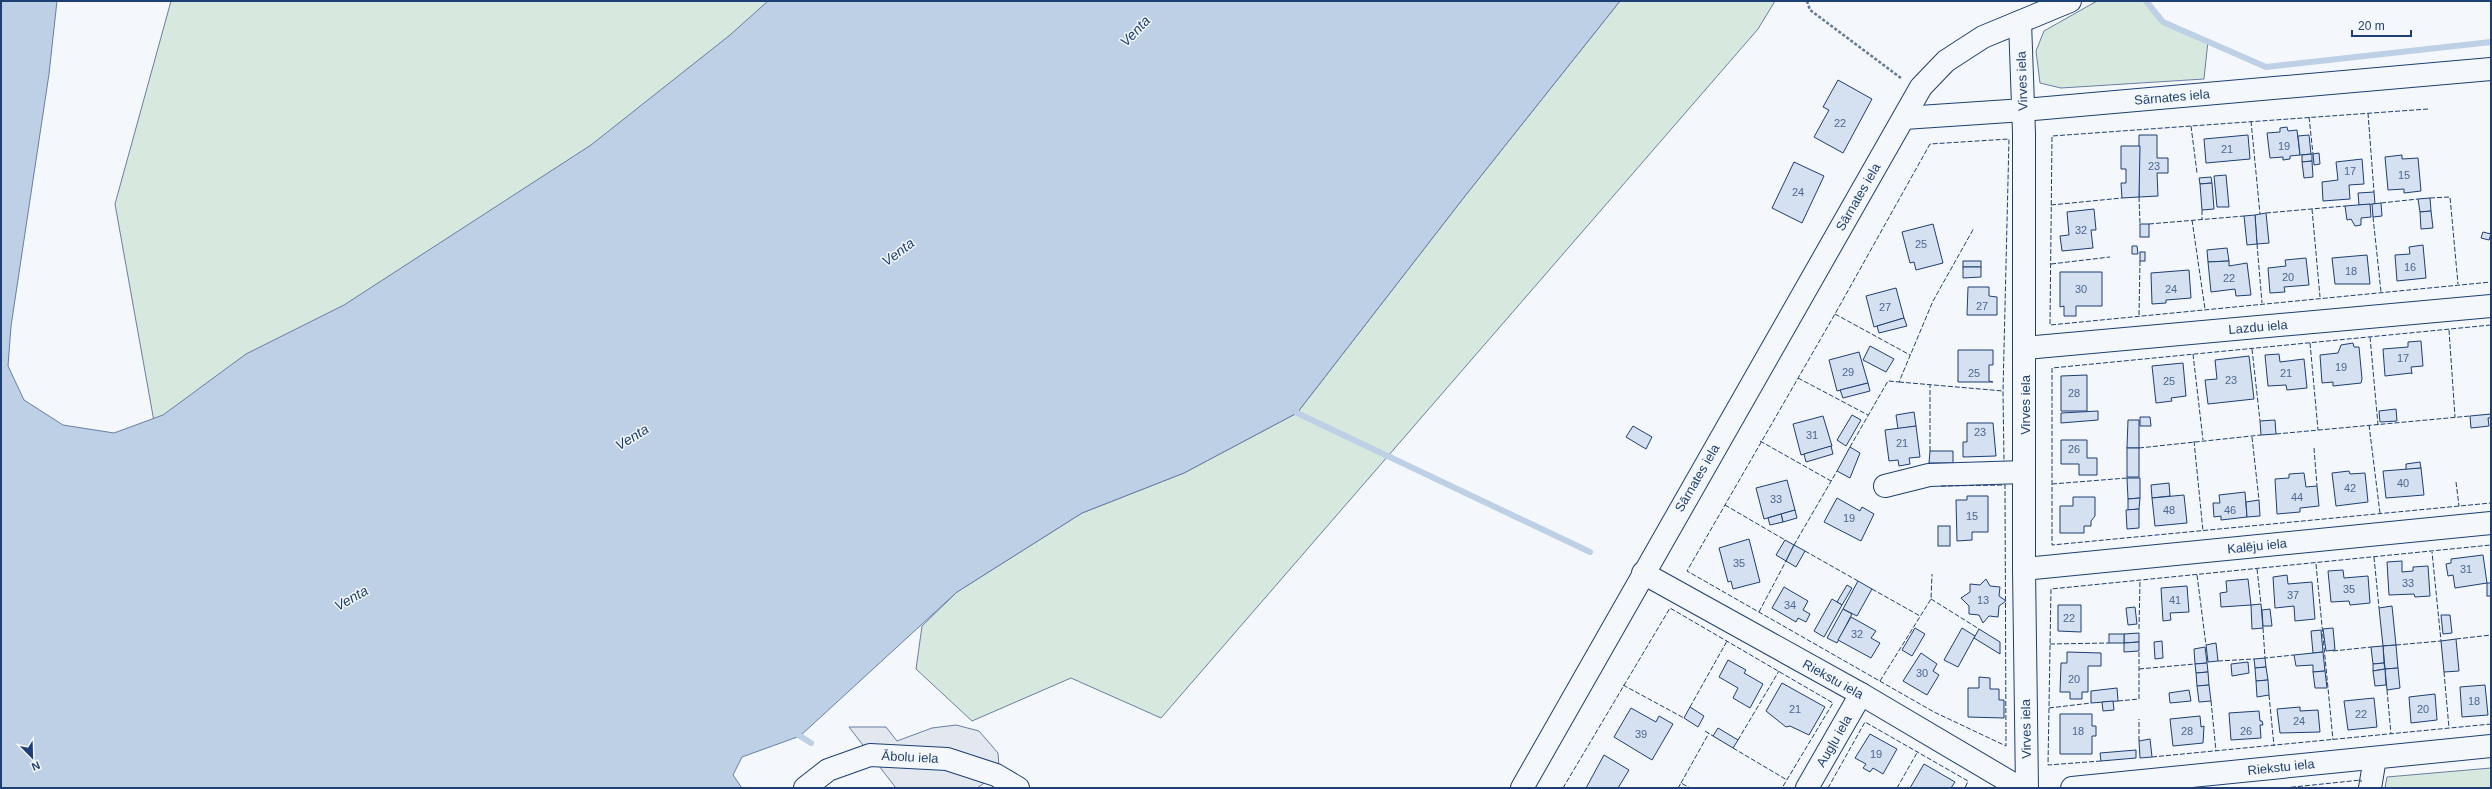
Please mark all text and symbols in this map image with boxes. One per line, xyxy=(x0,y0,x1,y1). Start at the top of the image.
water label: Venta xyxy=(1117,12,1153,50)
scale bar xyxy=(2352,12,2411,38)
text: 20 m xyxy=(2358,19,2385,33)
street label: Virves iela xyxy=(2013,50,2031,111)
street label: Sārnates iela xyxy=(2134,86,2211,108)
house number: 22 xyxy=(1834,117,1846,129)
house number: 19 xyxy=(2278,140,2290,152)
house number: 21 xyxy=(2221,143,2233,155)
street label: Sārnates iela xyxy=(1833,160,1884,234)
house number: 23 xyxy=(2148,160,2160,172)
house number: 17 xyxy=(2344,165,2356,177)
house number: 15 xyxy=(2398,169,2410,181)
house number: 24 xyxy=(1792,186,1804,198)
house number: 32 xyxy=(2075,224,2087,236)
water label: Venta xyxy=(879,235,917,269)
house number: 25 xyxy=(1915,238,1927,250)
house number: 16 xyxy=(2404,261,2416,273)
house number: 18 xyxy=(2345,265,2357,277)
house number: 20 xyxy=(2282,271,2294,283)
house number: 22 xyxy=(2223,272,2235,284)
house number: 30 xyxy=(2075,283,2087,295)
house number: 24 xyxy=(2165,283,2177,295)
house number: 27 xyxy=(1976,300,1988,312)
house number: 27 xyxy=(1879,301,1891,313)
street label: Lazdu iela xyxy=(2228,317,2289,337)
house number: 17 xyxy=(2397,352,2409,364)
house number: 19 xyxy=(2335,361,2347,373)
house number: 29 xyxy=(1842,366,1854,378)
house number: 25 xyxy=(1968,367,1980,379)
house number: 21 xyxy=(2280,367,2292,379)
street label: Virves iela xyxy=(2018,374,2033,435)
house number: 23 xyxy=(2225,374,2237,386)
house number: 25 xyxy=(2163,375,2175,387)
house number: 28 xyxy=(2068,387,2080,399)
water label: Venta xyxy=(612,421,652,453)
house number: 23 xyxy=(1974,426,1986,438)
house number: 31 xyxy=(1806,429,1818,441)
house number: 21 xyxy=(1896,437,1908,449)
street label: Sārnates iela xyxy=(1672,441,1723,515)
house number: 26 xyxy=(2068,443,2080,455)
house number: 40 xyxy=(2397,477,2409,489)
house number: 42 xyxy=(2344,482,2356,494)
house number: 44 xyxy=(2291,491,2303,503)
house number: 33 xyxy=(1770,493,1782,505)
house number: 48 xyxy=(2163,504,2175,516)
house number: 46 xyxy=(2224,504,2236,516)
house number: 15 xyxy=(1966,510,1978,522)
house number: 19 xyxy=(1843,512,1855,524)
street label: Kalēju iela xyxy=(2226,535,2288,557)
house number: 35 xyxy=(1733,557,1745,569)
house number: 31 xyxy=(2460,563,2472,575)
house number: 33 xyxy=(2402,577,2414,589)
water label: Venta xyxy=(331,582,371,614)
house number: 35 xyxy=(2343,583,2355,595)
house number: 37 xyxy=(2287,589,2299,601)
house number: 13 xyxy=(1977,594,1989,606)
house number: 41 xyxy=(2169,594,2181,606)
house number: 34 xyxy=(1784,599,1796,611)
house number: 22 xyxy=(2063,612,2075,624)
house number: 32 xyxy=(1851,628,1863,640)
street label: Riekstu iela xyxy=(1800,656,1867,702)
house number: 30 xyxy=(1916,667,1928,679)
house number: 20 xyxy=(2068,673,2080,685)
house number: 18 xyxy=(2468,695,2480,707)
street label: Virves iela xyxy=(2018,698,2034,759)
house number: 21 xyxy=(1789,703,1801,715)
house number: 20 xyxy=(2417,703,2429,715)
house number: 22 xyxy=(2355,708,2367,720)
street label: Augļu iela xyxy=(1813,712,1855,769)
house number: 24 xyxy=(2293,715,2305,727)
house number: 18 xyxy=(2072,725,2084,737)
house number: 28 xyxy=(2181,725,2193,737)
house number: 26 xyxy=(2240,725,2252,737)
house number: 39 xyxy=(1635,728,1647,740)
north arrow xyxy=(12,737,52,777)
street label: Ābolu iela xyxy=(881,748,940,766)
house number: 19 xyxy=(1870,748,1882,760)
street label: Riekstu iela xyxy=(2247,756,2316,778)
text: N xyxy=(30,759,42,773)

